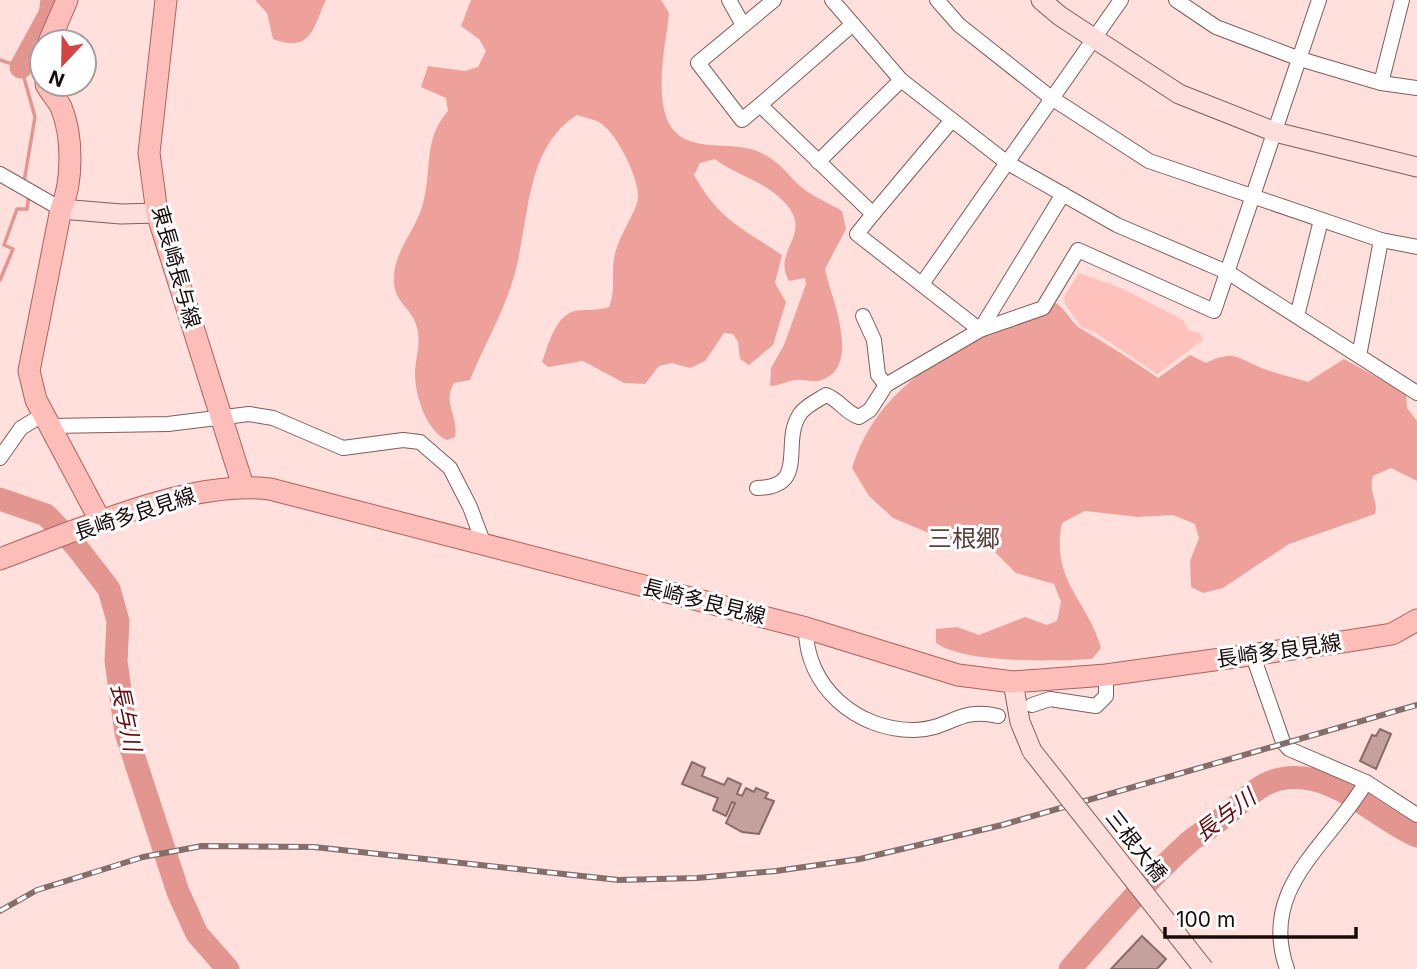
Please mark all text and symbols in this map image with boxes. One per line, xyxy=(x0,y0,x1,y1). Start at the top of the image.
north arrow xyxy=(28,28,98,98)
text: N xyxy=(46,65,68,92)
street label: 東長崎長与線 xyxy=(147,203,206,331)
street label: 長崎多良見線 xyxy=(71,482,199,545)
district label: 三根郷 xyxy=(928,524,1000,553)
street label: 長崎多良見線 xyxy=(640,574,768,629)
street label: 長崎多良見線 xyxy=(1215,629,1343,672)
water label: 長与川 xyxy=(105,680,147,757)
water label: 長与川 xyxy=(1189,781,1263,847)
street label: 三根大橋 xyxy=(1101,805,1172,886)
scale bar xyxy=(1165,895,1356,939)
text: 100 m xyxy=(1176,907,1235,932)

